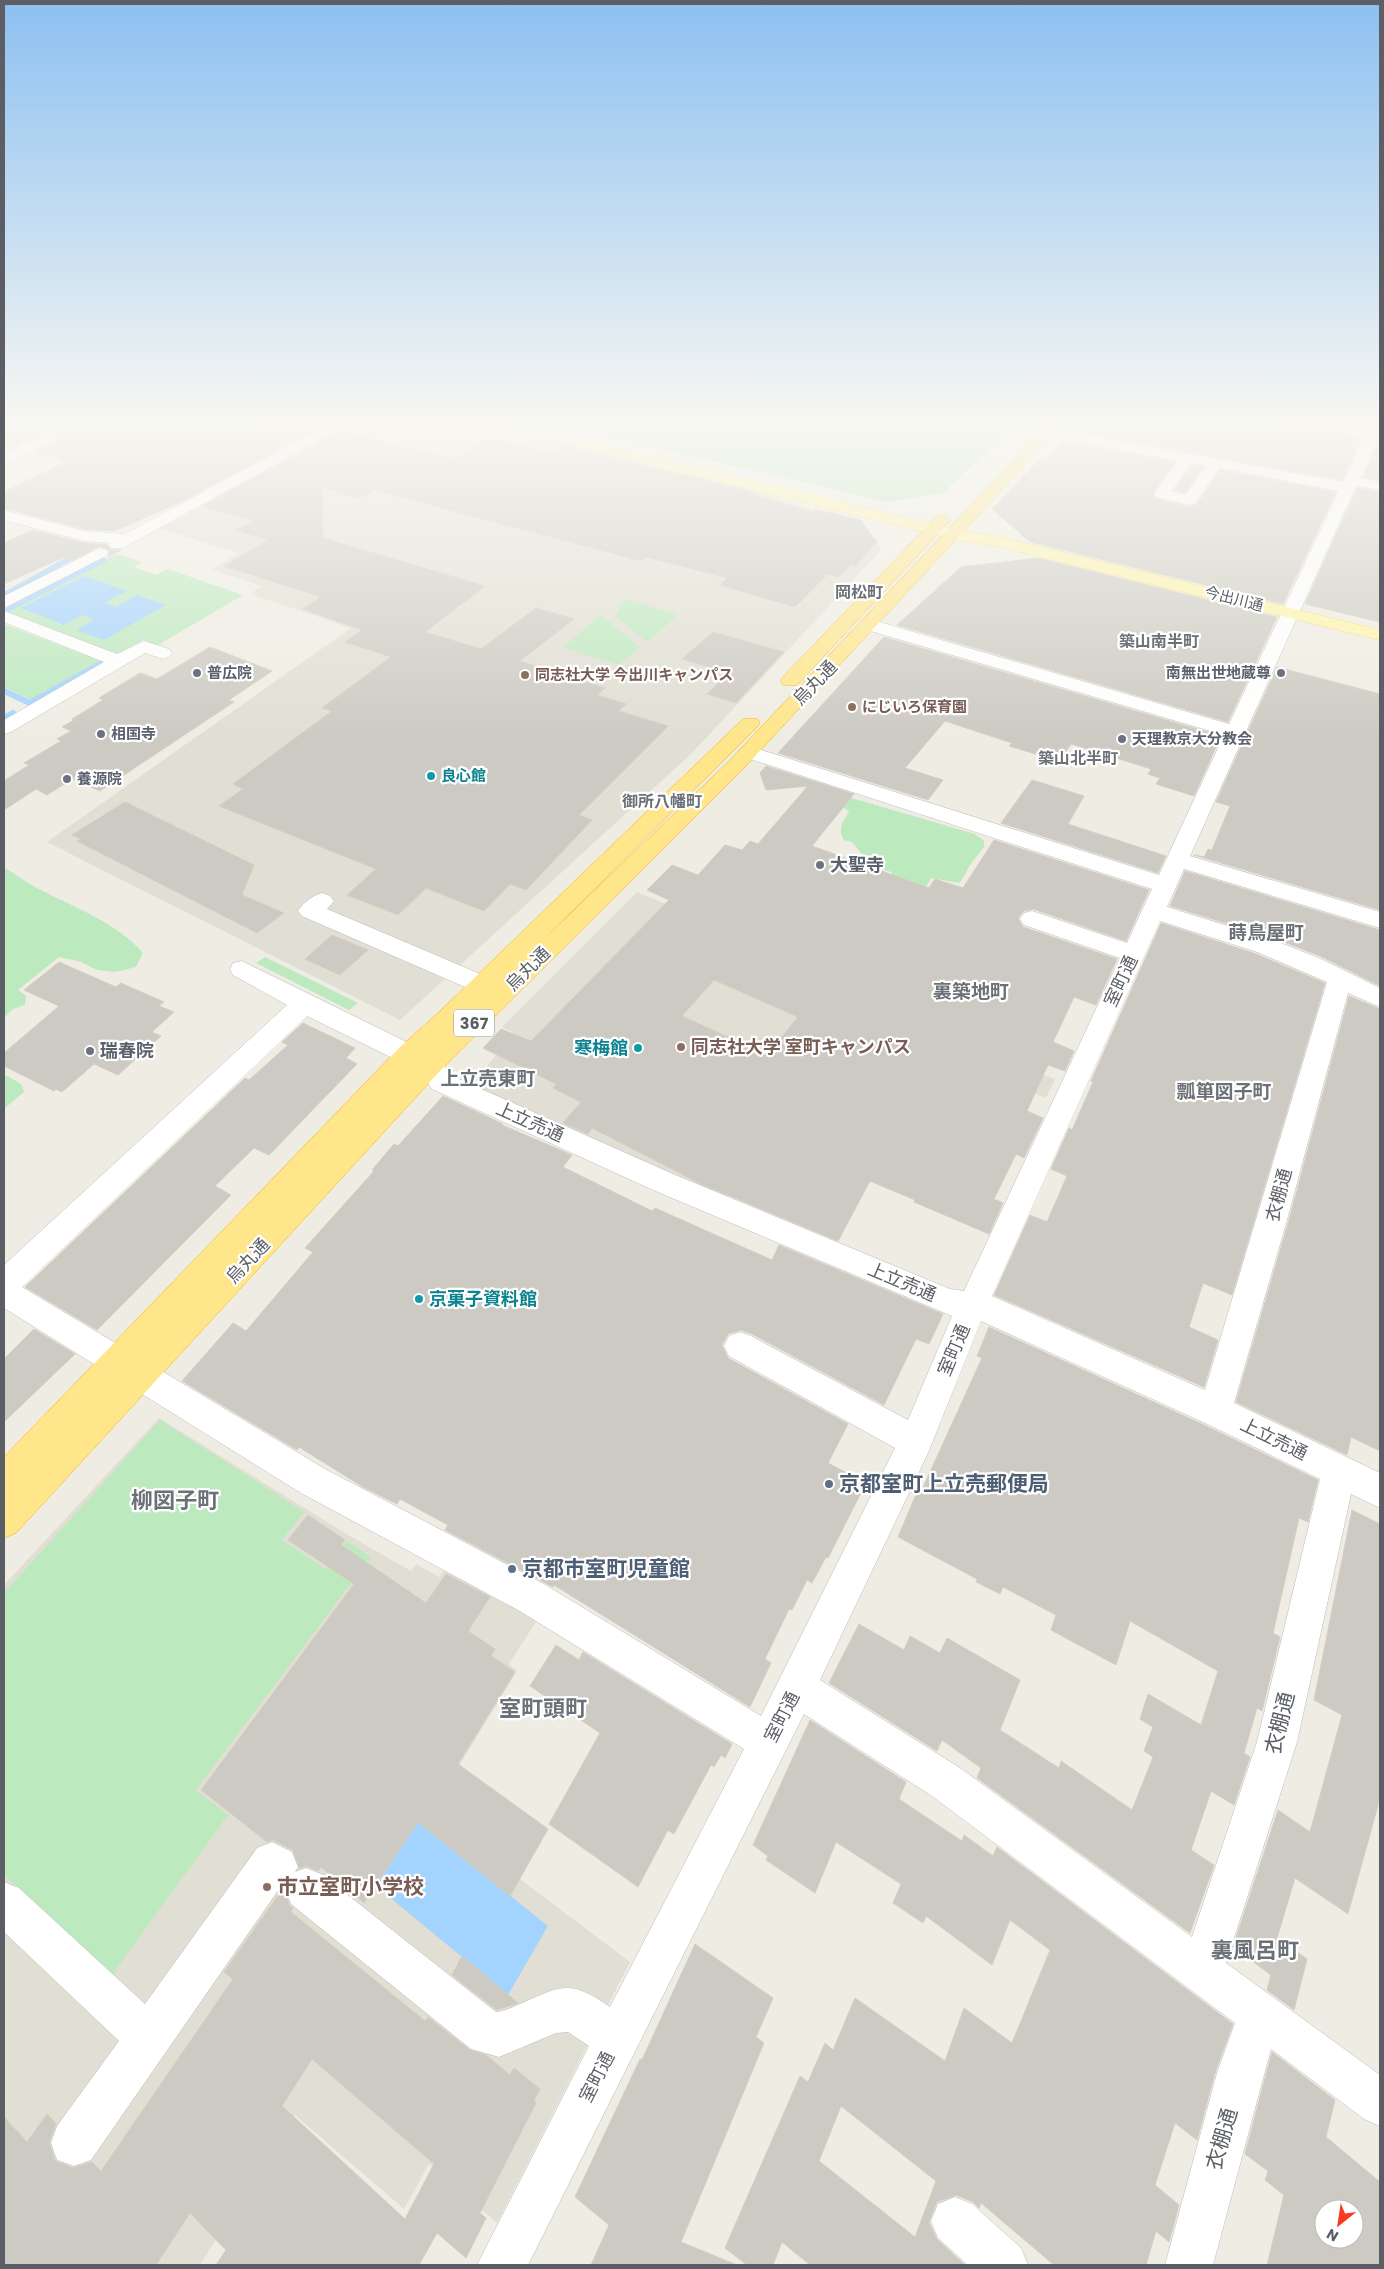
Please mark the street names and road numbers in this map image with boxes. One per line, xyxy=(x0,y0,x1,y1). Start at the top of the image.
street label: 今出川通 xyxy=(1202,581,1266,616)
street label: 烏丸通 xyxy=(787,655,842,711)
street label: 烏丸通 xyxy=(500,941,556,997)
street label: 室町通 xyxy=(1098,951,1143,1011)
road number: 367 xyxy=(454,1010,494,1036)
street label: 上立売通 xyxy=(492,1095,568,1148)
street label: 衣棚通 xyxy=(1259,1166,1298,1224)
street label: 烏丸通 xyxy=(220,1232,275,1289)
street label: 上立売通 xyxy=(864,1256,940,1307)
street label: 室町通 xyxy=(931,1320,976,1380)
street label: 上立売通 xyxy=(1236,1412,1312,1466)
street label: 室町通 xyxy=(758,1687,805,1747)
street label: 衣棚通 xyxy=(1258,1689,1301,1757)
street label: 室町通 xyxy=(573,2047,620,2107)
street label: 衣棚通 xyxy=(1199,2105,1244,2173)

